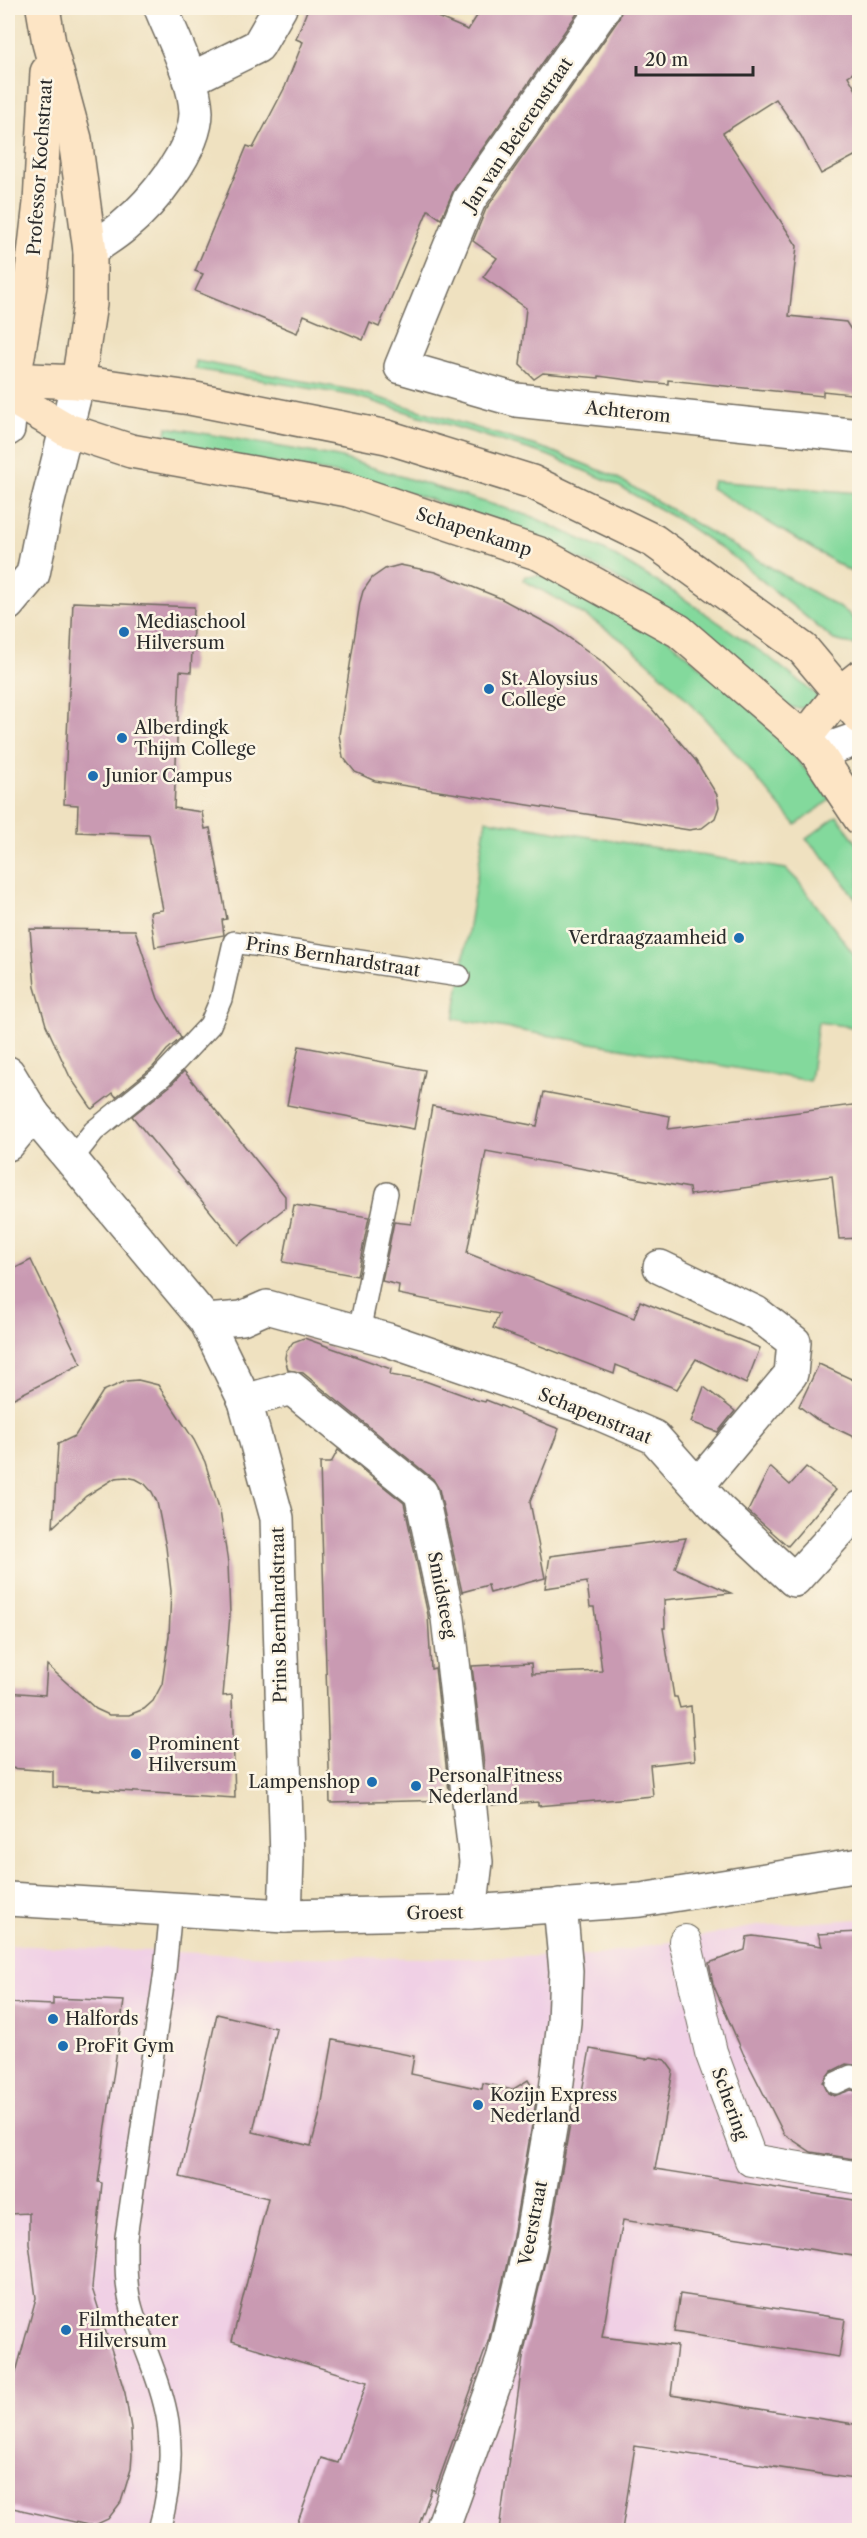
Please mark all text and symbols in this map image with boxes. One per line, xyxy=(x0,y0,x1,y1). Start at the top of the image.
scale bar xyxy=(636,39,753,77)
text: 20 m xyxy=(645,49,689,71)
street label: Jan van Beierenstraat xyxy=(457,53,578,217)
street label: Professor Kochstraat xyxy=(23,77,57,256)
street label: Achterom xyxy=(583,396,672,427)
street label: Schapenkamp xyxy=(413,503,535,561)
place label: Mediaschool Hilversum xyxy=(136,611,246,654)
marker: Mediaschool Hilversum xyxy=(117,625,131,639)
place label: St. Aloysius College xyxy=(501,668,598,711)
marker: St. Aloysius College xyxy=(482,682,496,696)
place label: Alberdingk Thijm College xyxy=(133,717,256,760)
marker: Alberdingk Thijm College xyxy=(115,731,129,745)
place label: Junior Campus xyxy=(102,765,232,787)
marker: Junior Campus xyxy=(86,769,100,783)
place label: Verdraagzaamheid xyxy=(567,927,727,949)
marker: Verdraagzaamheid xyxy=(732,931,746,945)
street label: Prins Bernhardstraat xyxy=(244,932,422,982)
street label: Schapenstraat xyxy=(535,1383,656,1449)
street label: Prins Bernhardstraat xyxy=(266,1526,292,1703)
street label: Smidsteeg xyxy=(423,1550,461,1641)
place label: Prominent Hilversum xyxy=(148,1733,240,1776)
marker: Prominent Hilversum xyxy=(129,1747,143,1761)
place label: PersonalFitness Nederland xyxy=(428,1765,563,1808)
place label: Lampenshop xyxy=(248,1771,360,1793)
marker: Lampenshop xyxy=(365,1775,379,1789)
marker: PersonalFitness Nederland xyxy=(409,1779,423,1793)
street label: Groest xyxy=(406,1901,464,1924)
place label: Halfords xyxy=(65,2008,139,2030)
marker: Halfords xyxy=(46,2012,60,2026)
place label: ProFit Gym xyxy=(75,2035,175,2057)
marker: ProFit Gym xyxy=(56,2039,70,2053)
street label: Schering xyxy=(707,2065,753,2144)
place label: Kozijn Express Nederland xyxy=(490,2084,617,2127)
marker: Kozijn Express Nederland xyxy=(471,2098,485,2112)
street label: Veerstraat xyxy=(514,2178,552,2268)
place label: Filmtheater Hilversum xyxy=(78,2309,179,2352)
marker: Filmtheater Hilversum xyxy=(59,2323,73,2337)

